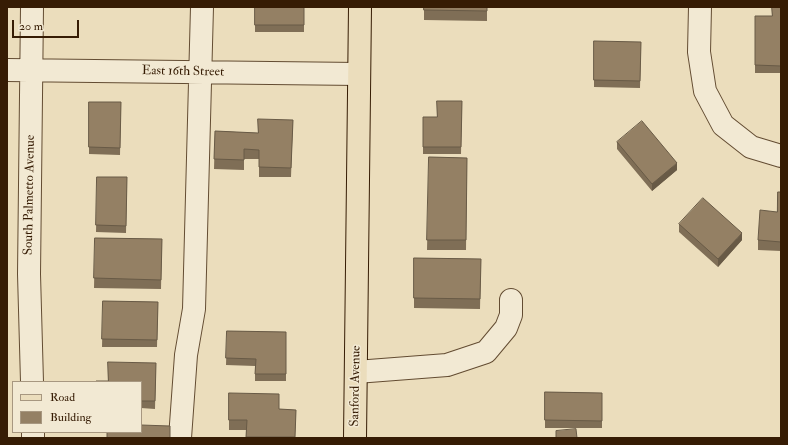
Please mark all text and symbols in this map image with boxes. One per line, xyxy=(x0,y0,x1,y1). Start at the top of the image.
scale bar xyxy=(14,12,81,38)
text: 20 m xyxy=(19,19,43,34)
street label: East 16th Street xyxy=(142,63,224,81)
street label: South Palmetto Avenue xyxy=(21,135,39,255)
street label: Sanford Avenue xyxy=(347,345,365,427)
legend xyxy=(12,381,142,433)
text: Road xyxy=(50,390,75,405)
text: Building xyxy=(50,410,91,425)

